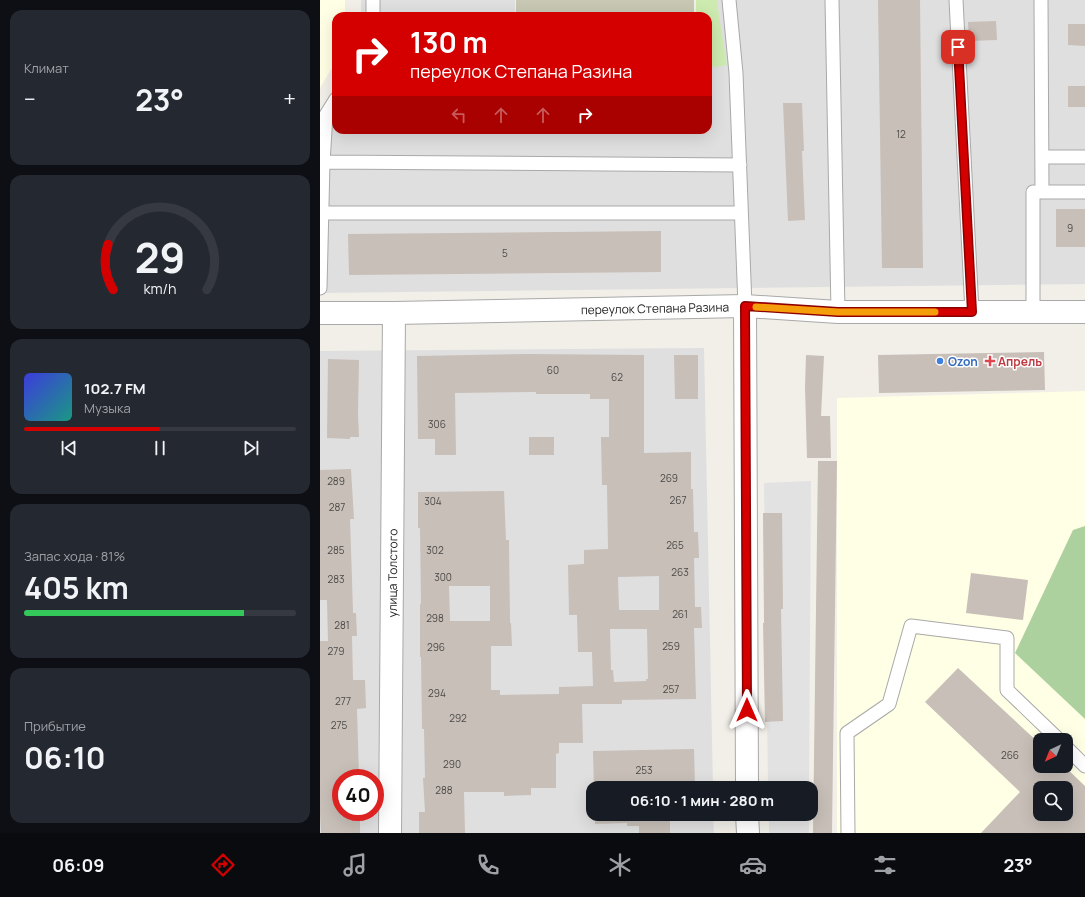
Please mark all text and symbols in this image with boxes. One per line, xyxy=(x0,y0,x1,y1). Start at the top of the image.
text: 130 m xyxy=(410,23,488,61)
icon: right xyxy=(344,28,396,80)
pin xyxy=(941,30,975,64)
icon: arrive xyxy=(947,36,969,58)
text: Климат xyxy=(24,59,69,77)
text: переулок Степана Разина xyxy=(410,59,632,83)
text: 23° xyxy=(135,79,184,120)
text: − xyxy=(24,84,36,114)
text: + xyxy=(283,84,296,114)
icon: left xyxy=(448,104,470,126)
icon: ahead xyxy=(490,104,512,126)
icon: ahead xyxy=(532,104,554,126)
icon: right xyxy=(574,104,596,126)
house number: 12 xyxy=(896,127,906,141)
house number: 9 xyxy=(1067,221,1073,235)
text: 29 xyxy=(135,229,185,285)
house number: 5 xyxy=(502,246,508,260)
text: km/h xyxy=(143,278,177,297)
street label: переулок Степана Разина xyxy=(581,298,729,318)
place label: Ozon xyxy=(948,353,978,370)
place label: Апрель xyxy=(998,353,1042,370)
marker: Ozon xyxy=(935,356,945,366)
marker: Апрель xyxy=(985,356,995,366)
house number: 60 xyxy=(547,363,559,377)
house number: 62 xyxy=(611,370,623,384)
text: 102.7 FM xyxy=(84,378,146,399)
text: Музыка xyxy=(84,399,131,417)
house number: 306 xyxy=(428,417,446,431)
icon: previous xyxy=(58,437,80,459)
icon: pause xyxy=(149,437,171,459)
icon: next xyxy=(240,437,262,459)
house number: 269 xyxy=(660,471,678,485)
house number: 289 xyxy=(327,474,345,488)
house number: 267 xyxy=(670,493,686,507)
house number: 304 xyxy=(424,494,442,508)
house number: 287 xyxy=(329,500,345,514)
street label: улица Толстого xyxy=(383,529,401,617)
house number: 265 xyxy=(666,538,684,552)
house number: 285 xyxy=(327,543,345,557)
house number: 302 xyxy=(426,543,444,557)
text: Запас хода · 81% xyxy=(24,547,125,565)
house number: 263 xyxy=(671,565,689,579)
text: 405 km xyxy=(24,567,129,608)
house number: 300 xyxy=(434,570,452,584)
house number: 283 xyxy=(327,572,345,586)
house number: 261 xyxy=(672,607,688,621)
house number: 298 xyxy=(426,611,444,625)
house number: 281 xyxy=(334,618,350,632)
house number: 259 xyxy=(662,639,680,653)
house number: 296 xyxy=(427,640,445,654)
house number: 279 xyxy=(328,644,344,658)
house number: 257 xyxy=(663,682,679,696)
house number: 294 xyxy=(428,686,446,700)
position arrow xyxy=(726,689,768,731)
house number: 277 xyxy=(335,694,351,708)
house number: 292 xyxy=(449,711,467,725)
text: Прибытие xyxy=(24,717,86,735)
house number: 275 xyxy=(331,718,347,732)
north arrow xyxy=(1033,733,1073,773)
map controls xyxy=(1033,733,1073,821)
text: 06:10 xyxy=(24,737,106,778)
house number: 266 xyxy=(1001,748,1019,762)
house number: 290 xyxy=(443,757,461,771)
house number: 253 xyxy=(635,763,653,777)
speed limit sign: 40 xyxy=(332,769,384,821)
button: search xyxy=(1033,781,1073,821)
house number: 288 xyxy=(435,783,453,797)
text: 06:10 · 1 мин · 280 m xyxy=(630,790,774,811)
icon: directions xyxy=(209,851,237,879)
icon: music xyxy=(341,851,369,879)
icon: phone xyxy=(474,851,502,879)
icon: climate xyxy=(606,851,634,879)
icon: car xyxy=(739,851,767,879)
icon: filters xyxy=(871,851,899,879)
text: 06:09 xyxy=(52,853,104,877)
text: 23° xyxy=(1003,853,1033,877)

